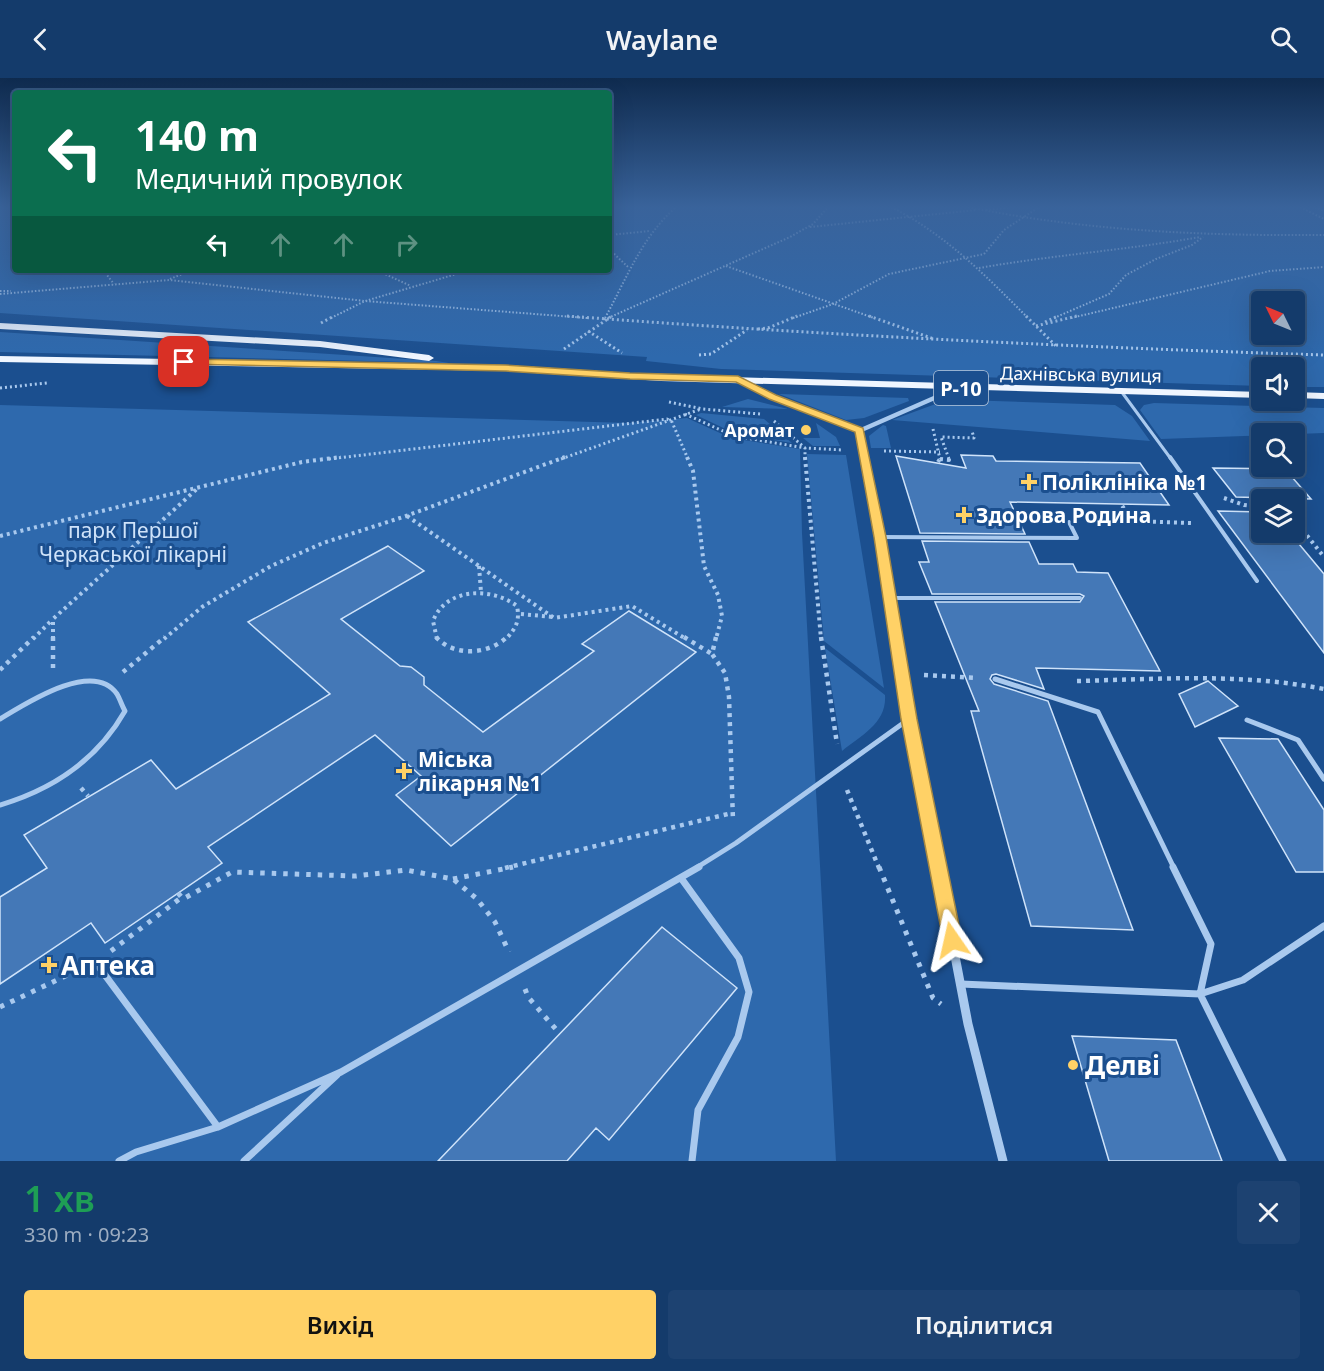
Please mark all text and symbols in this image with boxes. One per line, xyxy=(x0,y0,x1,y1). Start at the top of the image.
text: Waylane xyxy=(606,21,718,58)
icon: back xyxy=(24,23,57,56)
icon: search xyxy=(1267,23,1300,56)
text: 140 m xyxy=(135,106,259,163)
icon: left xyxy=(36,114,114,192)
text: Медичний провулок xyxy=(135,160,403,197)
icon: left xyxy=(201,228,234,261)
icon: ahead xyxy=(264,228,297,261)
icon: ahead xyxy=(327,228,360,261)
icon: right xyxy=(390,228,423,261)
north arrow xyxy=(1251,291,1305,345)
map controls xyxy=(1251,291,1305,543)
pin xyxy=(158,336,209,387)
icon: arrive xyxy=(167,345,200,378)
button: sound xyxy=(1251,357,1305,411)
street label: Дахнівська вулиця xyxy=(1000,361,1162,387)
road number: Р-10 xyxy=(934,371,988,405)
place label: Аромат xyxy=(724,418,794,442)
marker: Аромат xyxy=(799,423,813,437)
button: search xyxy=(1251,423,1305,477)
place label: Поліклініка №1 xyxy=(1042,468,1207,496)
marker: Поліклініка №1 xyxy=(1020,473,1038,491)
button: layers xyxy=(1251,489,1305,543)
place label: Здорова Родина xyxy=(976,501,1151,529)
marker: Здорова Родина xyxy=(957,508,971,522)
park label: парк Першої Черкаської лікарні xyxy=(39,516,227,568)
place label: Міська лікарня №1 xyxy=(418,745,541,797)
marker: Міська лікарня №1 xyxy=(395,762,413,780)
position arrow xyxy=(920,908,984,972)
place label: Аптека xyxy=(61,947,155,983)
marker: Аптека xyxy=(42,958,56,972)
place label: Делві xyxy=(1085,1047,1160,1083)
marker: Делві xyxy=(1066,1058,1080,1072)
text: 1 хв xyxy=(24,1174,95,1223)
button: close xyxy=(1237,1181,1300,1244)
text: 330 m · 09:23 xyxy=(24,1221,149,1248)
button: Вихід xyxy=(24,1290,656,1359)
button: Поділитися xyxy=(668,1290,1300,1359)

